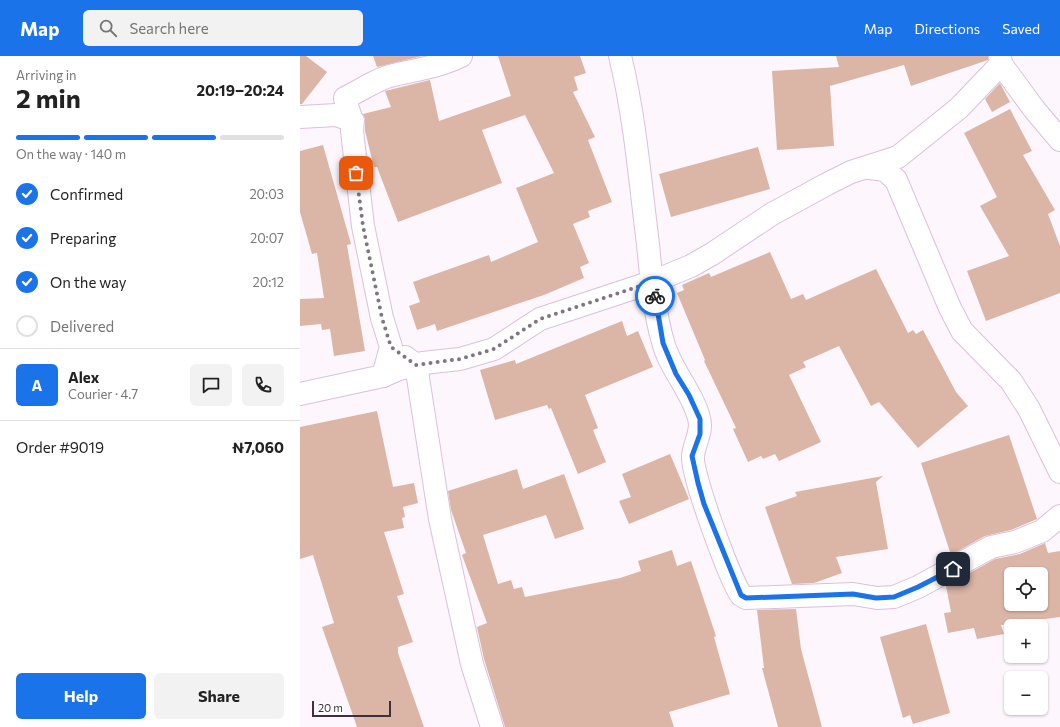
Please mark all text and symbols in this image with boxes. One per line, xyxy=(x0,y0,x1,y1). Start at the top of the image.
search box xyxy=(83,10,363,46)
text: Map xyxy=(20,17,59,40)
icon: search xyxy=(97,17,119,39)
text: Search here xyxy=(129,19,209,37)
text: Map xyxy=(864,20,893,37)
text: Directions xyxy=(915,20,980,37)
text: Saved xyxy=(1002,20,1040,37)
text: Arriving in xyxy=(16,67,76,83)
text: 20:19–20:24 xyxy=(196,81,284,99)
text: 2 min xyxy=(16,82,81,113)
text: On the way · 140 m xyxy=(16,146,126,162)
pin xyxy=(339,156,373,190)
icon: bag xyxy=(345,162,367,184)
icon: check xyxy=(16,183,38,205)
text: Confirmed xyxy=(50,185,123,203)
text: 20:03 xyxy=(249,186,284,202)
icon: check xyxy=(16,227,38,249)
text: Preparing xyxy=(50,229,116,247)
text: 20:07 xyxy=(250,230,284,246)
icon: check xyxy=(16,271,38,293)
text: On the way xyxy=(50,273,127,291)
text: 20:12 xyxy=(253,274,284,290)
courier xyxy=(635,276,675,316)
icon: bike xyxy=(644,285,666,307)
text: Delivered xyxy=(50,317,114,335)
button: chat xyxy=(190,364,232,406)
button: phone xyxy=(242,364,284,406)
text: Alex xyxy=(68,368,99,386)
text: A xyxy=(32,376,42,394)
text: Courier · 4.7 xyxy=(68,386,138,402)
text: Order #9019 xyxy=(16,438,104,456)
text: ₦7,060 xyxy=(232,438,284,456)
pin xyxy=(936,552,970,586)
icon: home xyxy=(942,558,964,580)
map controls xyxy=(1004,567,1048,715)
button: locate xyxy=(1004,567,1048,611)
button: + xyxy=(1004,619,1048,663)
button: − xyxy=(1004,671,1048,715)
button: Help xyxy=(16,673,146,719)
button: Share xyxy=(154,673,284,719)
scale bar xyxy=(312,699,391,718)
text: 20 m xyxy=(318,701,343,714)

